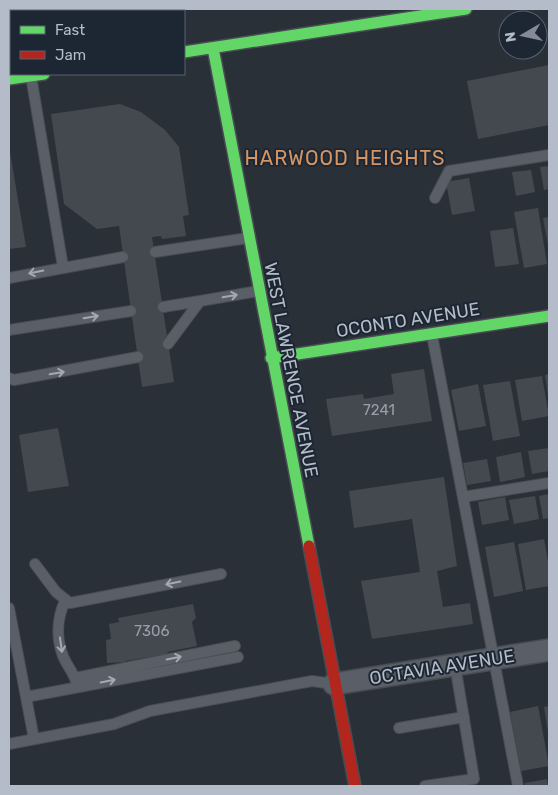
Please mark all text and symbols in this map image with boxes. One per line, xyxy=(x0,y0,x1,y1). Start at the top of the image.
legend xyxy=(10,10,185,75)
north arrow xyxy=(498,10,548,60)
text: Fast xyxy=(55,21,85,39)
text: N xyxy=(501,31,520,43)
text: Jam xyxy=(55,46,86,64)
district label: HARWOOD HEIGHTS xyxy=(245,146,445,170)
street label: WEST LAWRENCE AVENUE xyxy=(259,260,323,480)
one-way arrow xyxy=(28,268,44,278)
one-way arrow xyxy=(222,291,238,301)
street label: OCONTO AVENUE xyxy=(335,298,481,342)
one-way arrow xyxy=(83,311,99,321)
one-way arrow xyxy=(48,367,64,377)
house number: 7241 xyxy=(363,401,395,419)
one-way arrow xyxy=(166,579,182,588)
house number: 7306 xyxy=(134,622,170,640)
one-way arrow xyxy=(56,637,66,653)
street label: OCTAVIA AVENUE xyxy=(368,645,516,689)
one-way arrow xyxy=(166,653,182,662)
one-way arrow xyxy=(100,676,116,686)

